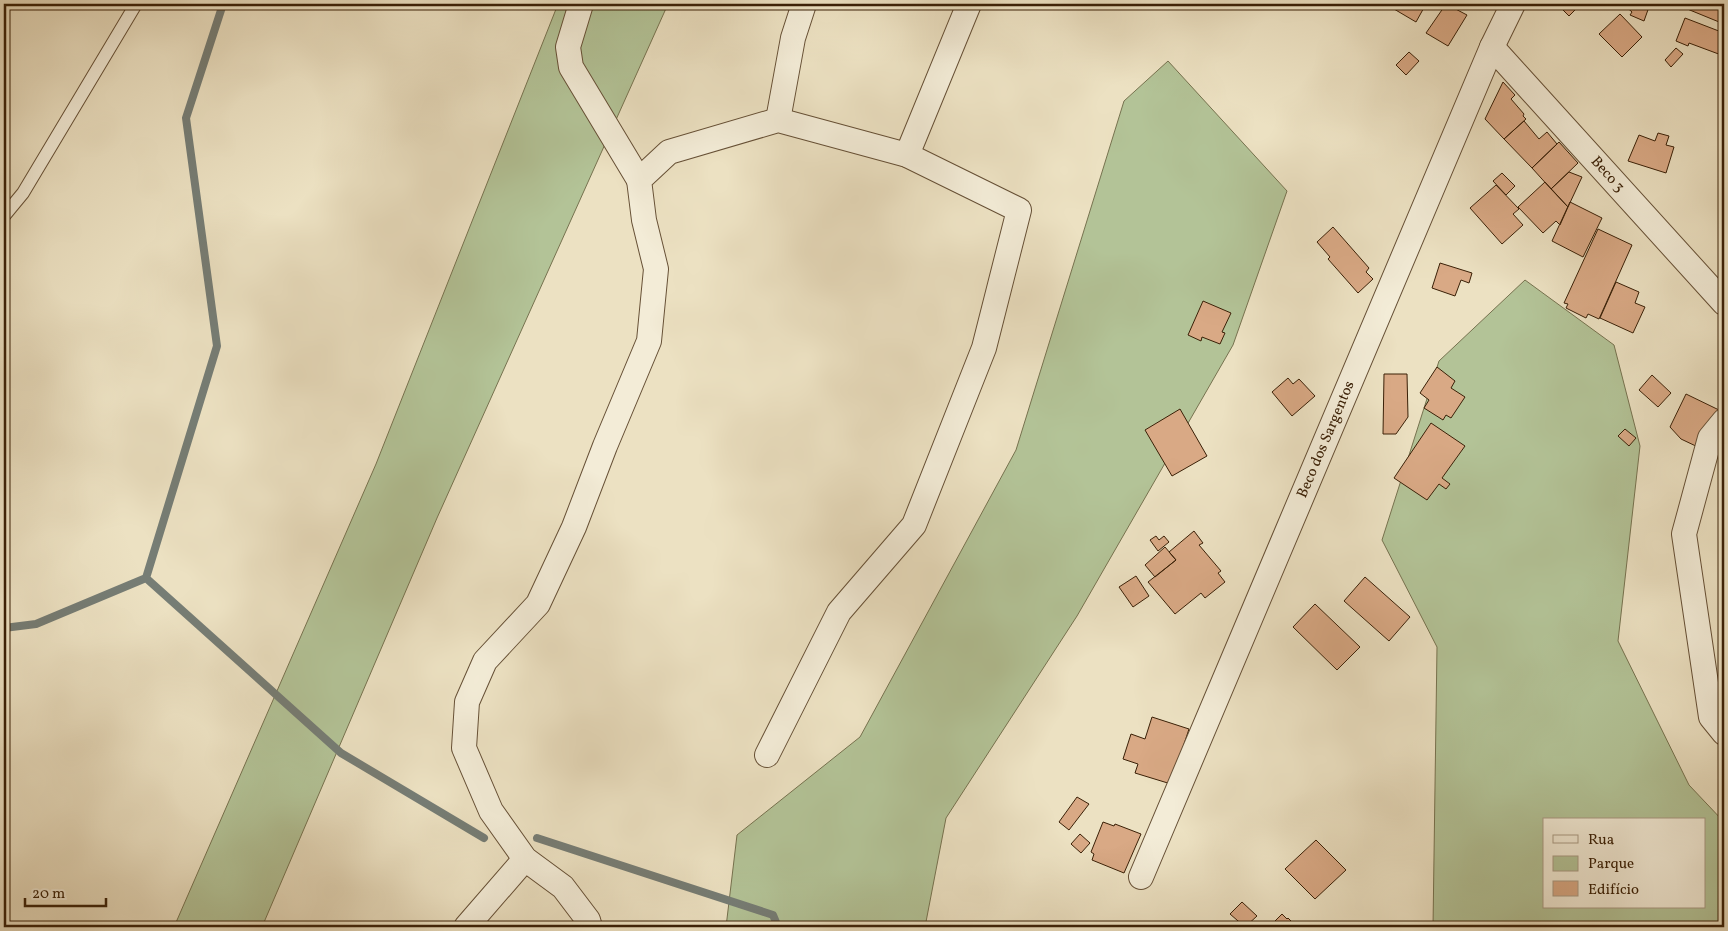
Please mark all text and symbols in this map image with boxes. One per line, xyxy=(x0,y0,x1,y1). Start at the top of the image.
street label: Beco 3 xyxy=(1586,152,1629,197)
street label: Beco dos Sargentos xyxy=(1292,378,1360,501)
legend xyxy=(1543,818,1706,908)
text: Rua xyxy=(1588,830,1614,851)
text: Parque xyxy=(1588,854,1634,875)
scale bar xyxy=(25,876,106,908)
text: Edifício xyxy=(1588,880,1639,901)
text: 20 m xyxy=(32,884,65,905)

